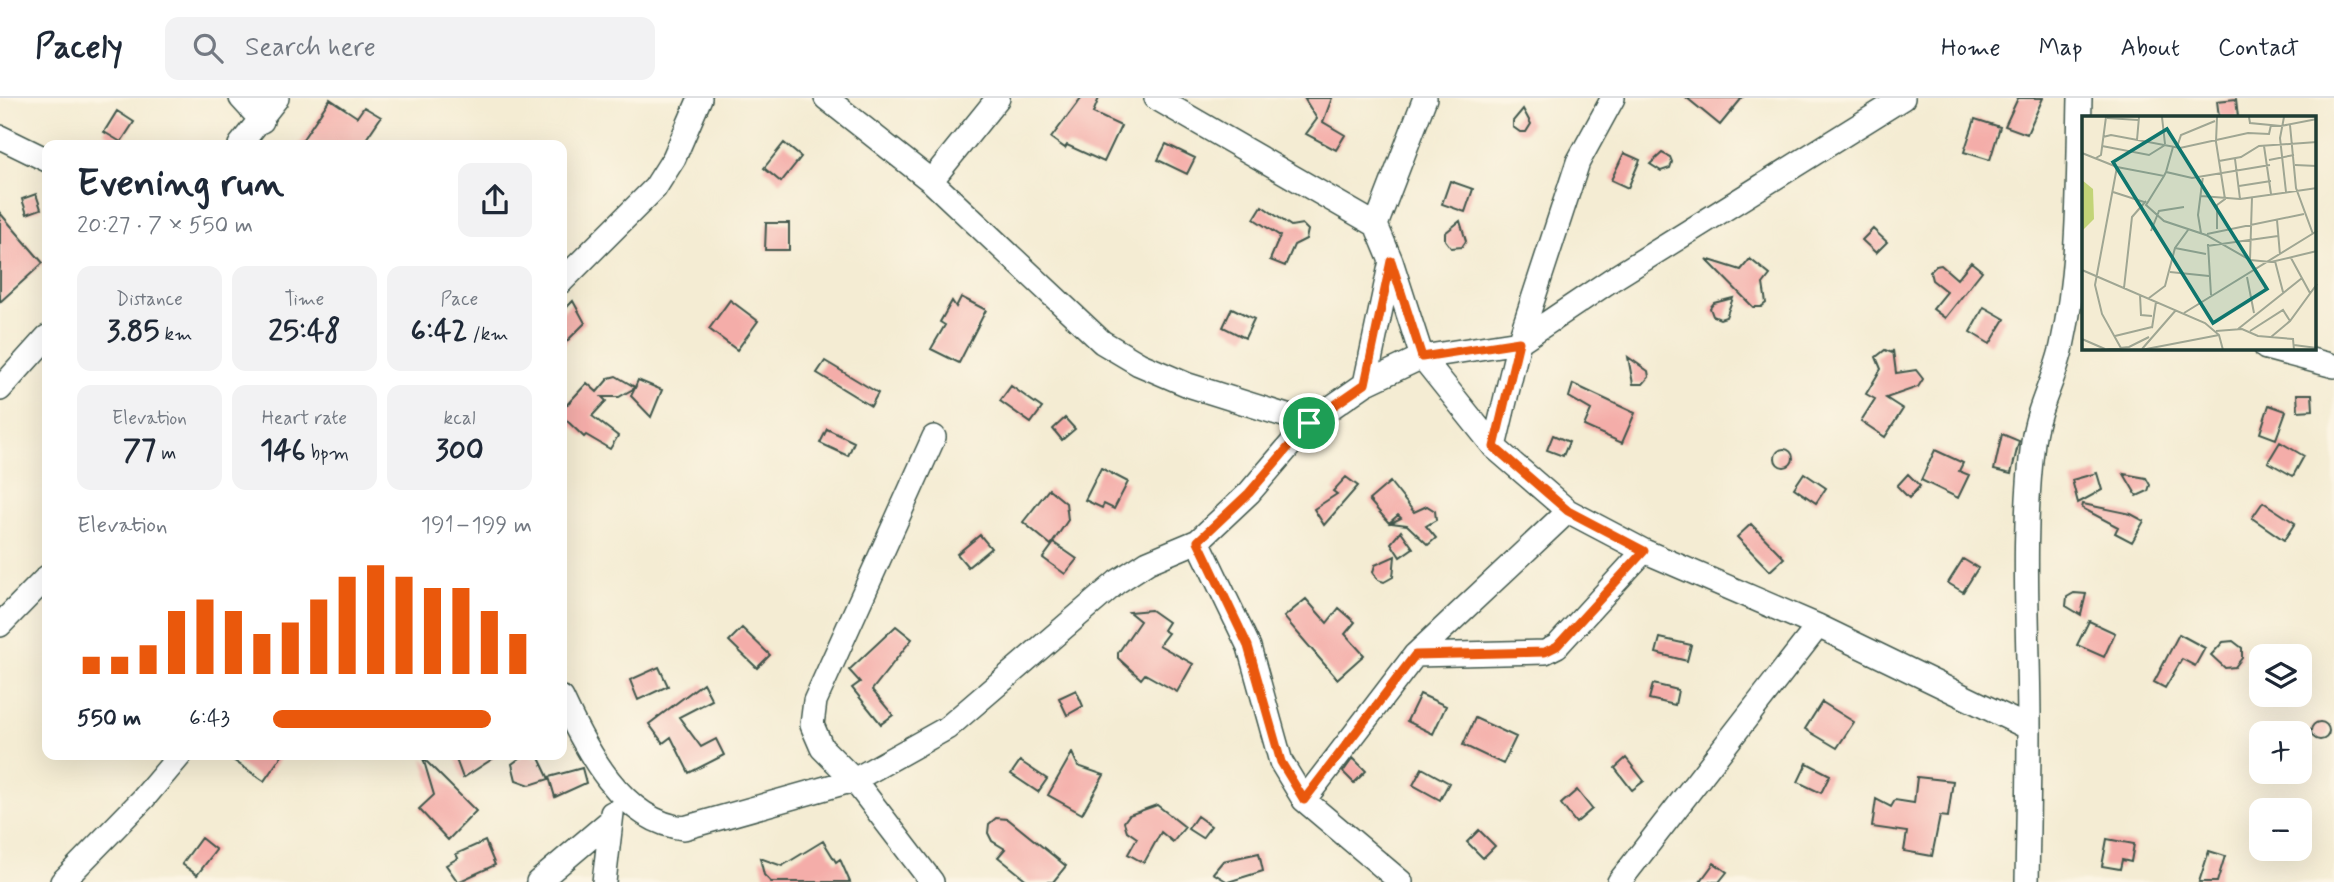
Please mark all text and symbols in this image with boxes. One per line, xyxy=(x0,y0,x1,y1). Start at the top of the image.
search box xyxy=(165,17,655,80)
text: Pacely xyxy=(35,26,123,70)
icon: search xyxy=(189,29,227,67)
text: Search here xyxy=(245,31,376,65)
text: Home xyxy=(1941,33,2001,64)
text: Map xyxy=(2039,33,2083,64)
text: About xyxy=(2121,33,2180,64)
text: Contact xyxy=(2218,33,2299,64)
inset map xyxy=(2082,116,2316,350)
text: Evening run xyxy=(77,160,284,209)
button: share xyxy=(458,163,532,237)
text: 20:27 · 7 × 550 m xyxy=(77,211,253,241)
text: Distance xyxy=(116,287,183,312)
text: Time xyxy=(285,287,324,312)
text: Pace xyxy=(441,287,478,312)
text: 3.85 xyxy=(107,312,159,351)
text: 25:48 xyxy=(268,312,341,351)
text: 6:42 xyxy=(411,312,467,351)
text: km xyxy=(159,322,192,347)
text: /km xyxy=(467,322,508,347)
pin xyxy=(1279,393,1339,453)
icon: arrive xyxy=(1290,404,1328,442)
text: Elevation xyxy=(112,406,187,431)
text: Heart rate xyxy=(262,406,347,431)
text: kcal xyxy=(444,406,475,431)
text: 77 xyxy=(123,431,156,470)
text: 146 xyxy=(260,431,306,470)
text: 300 xyxy=(435,431,484,470)
text: m xyxy=(156,441,176,466)
text: bpm xyxy=(306,441,349,466)
text: Elevation xyxy=(77,511,168,541)
text: 191–199 m xyxy=(421,511,532,541)
map controls xyxy=(2249,644,2312,861)
button: layers xyxy=(2249,644,2312,707)
text: 550 m xyxy=(77,704,141,734)
text: 6:43 xyxy=(189,704,230,734)
button: + xyxy=(2249,721,2312,784)
button: − xyxy=(2249,798,2312,861)

